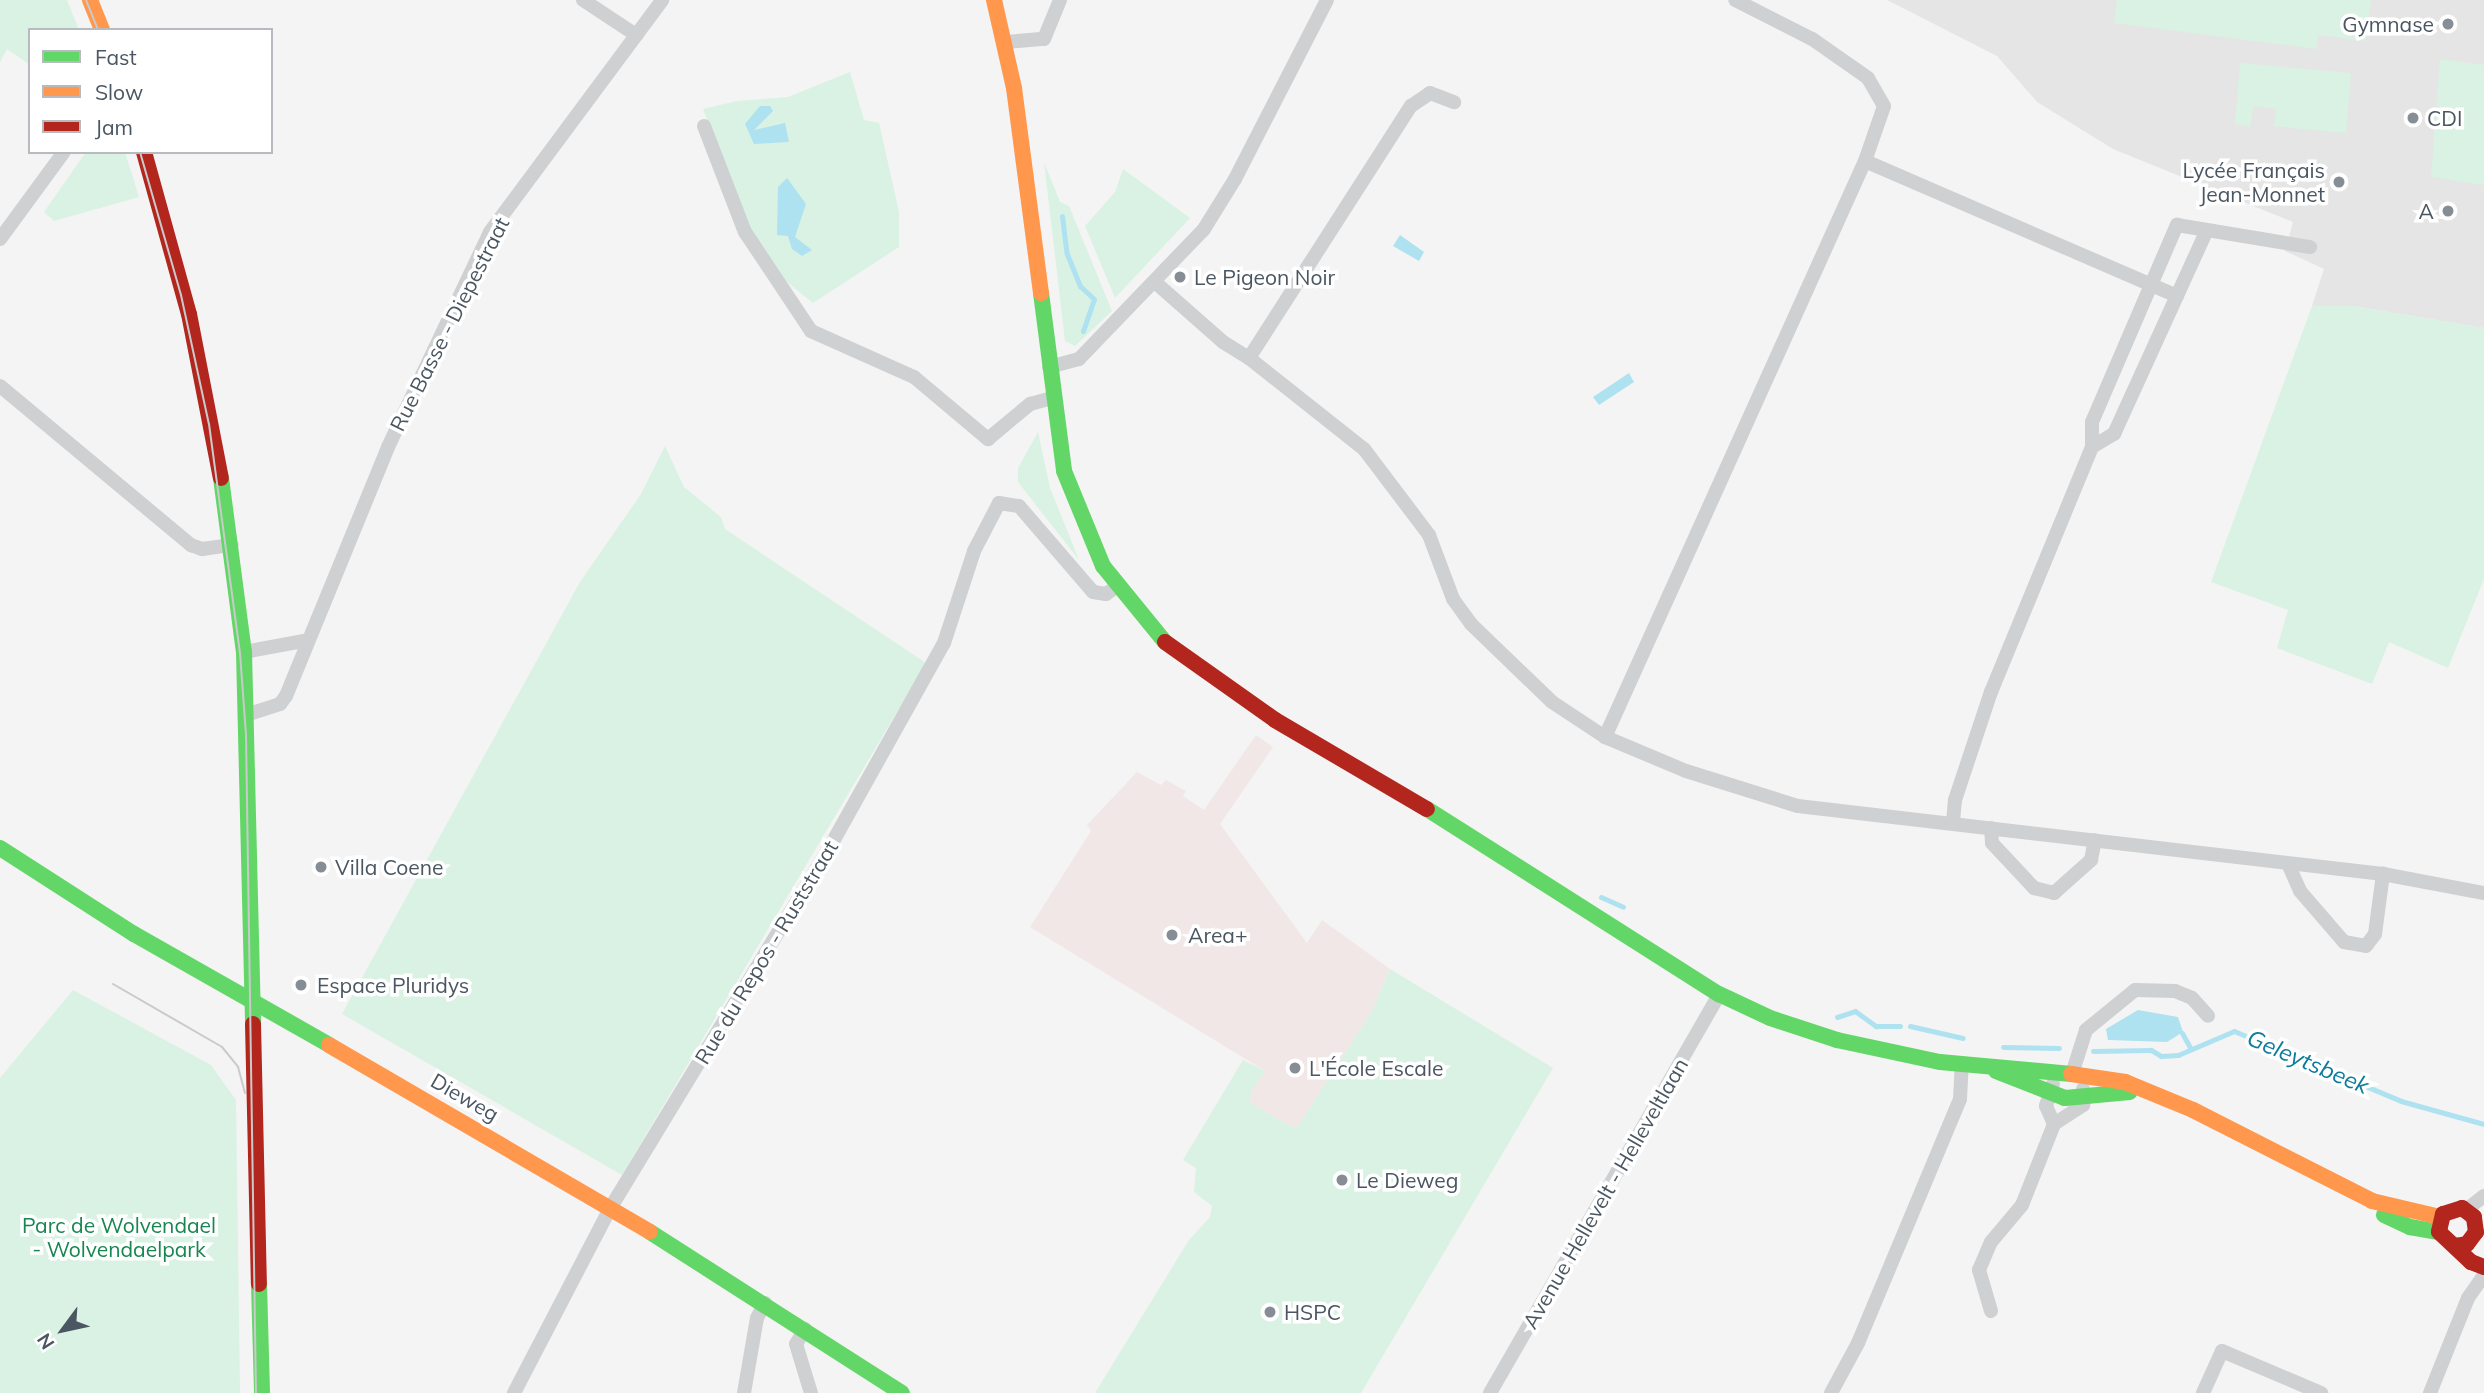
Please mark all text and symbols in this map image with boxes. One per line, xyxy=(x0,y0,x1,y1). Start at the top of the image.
place label: Gymnase xyxy=(2342,11,2434,37)
marker: Gymnase xyxy=(2440,16,2456,32)
legend xyxy=(28,28,273,154)
text: Fast xyxy=(95,44,137,70)
text: Slow xyxy=(95,79,143,105)
place label: CDI xyxy=(2427,105,2462,131)
marker: CDI xyxy=(2405,110,2421,126)
text: Jam xyxy=(95,114,133,140)
place label: Lycée Français Jean-Monnet xyxy=(2183,157,2325,207)
marker: Lycée Français Jean-Monnet xyxy=(2331,174,2347,190)
place label: A xyxy=(2419,198,2434,224)
marker: A xyxy=(2440,203,2456,219)
street label: Rue Basse - Diepestraat xyxy=(384,213,514,435)
place label: Le Pigeon Noir xyxy=(1194,264,1335,290)
marker: Le Pigeon Noir xyxy=(1172,269,1188,285)
street label: Rue du Repos - Ruststraat xyxy=(689,836,843,1068)
place label: Villa Coene xyxy=(335,854,444,880)
marker: Villa Coene xyxy=(313,859,329,875)
place label: Area+ xyxy=(1188,922,1248,948)
marker: Area+ xyxy=(1162,925,1182,945)
place label: Espace Pluridys xyxy=(317,972,469,998)
marker: Espace Pluridys xyxy=(291,975,311,995)
water label: Geleytsbeek xyxy=(2243,1024,2373,1100)
street label: Avenue Hellevelt - Helleveltlaan xyxy=(1517,1053,1693,1333)
place label: L'École Escale xyxy=(1309,1055,1443,1081)
marker: L'École Escale xyxy=(1287,1060,1303,1076)
street label: Dieweg xyxy=(427,1068,503,1126)
place label: Le Dieweg xyxy=(1356,1167,1458,1193)
marker: Le Dieweg xyxy=(1334,1172,1350,1188)
park label: Parc de Wolvendael - Wolvendaelpark xyxy=(22,1212,216,1262)
north arrow xyxy=(28,1295,98,1365)
place label: HSPC xyxy=(1284,1299,1341,1325)
marker: HSPC xyxy=(1262,1304,1278,1320)
text: N xyxy=(31,1329,59,1354)

